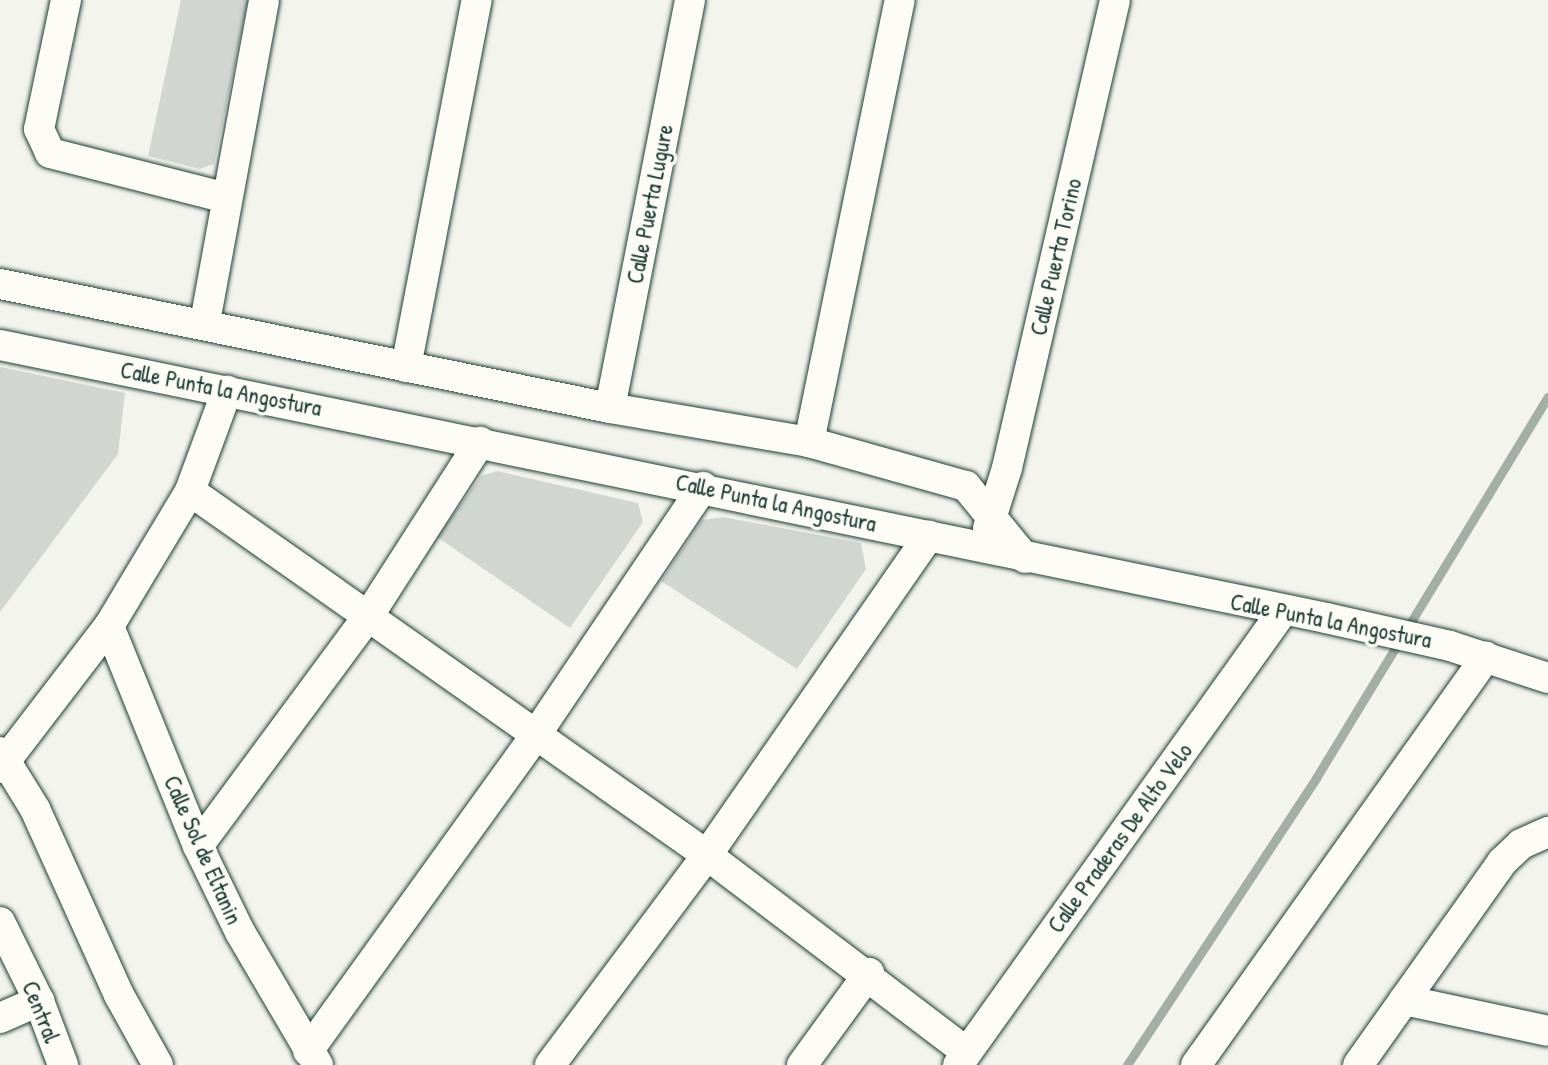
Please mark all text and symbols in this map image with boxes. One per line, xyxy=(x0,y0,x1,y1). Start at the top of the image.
street label: Calle Puerta Lugure xyxy=(621,122,679,286)
street label: Calle Puerta Torino xyxy=(1025,176,1087,338)
street label: Calle Punta la Angostura xyxy=(118,356,324,422)
street label: Calle Punta la Angostura xyxy=(673,468,879,538)
street label: Calle Punta la Angostura xyxy=(1228,588,1434,654)
street label: Calle Praderas De Alto Velo xyxy=(1042,738,1198,938)
street label: Calle Sol de Eltanin xyxy=(158,771,248,929)
street label: Central xyxy=(16,977,66,1047)

